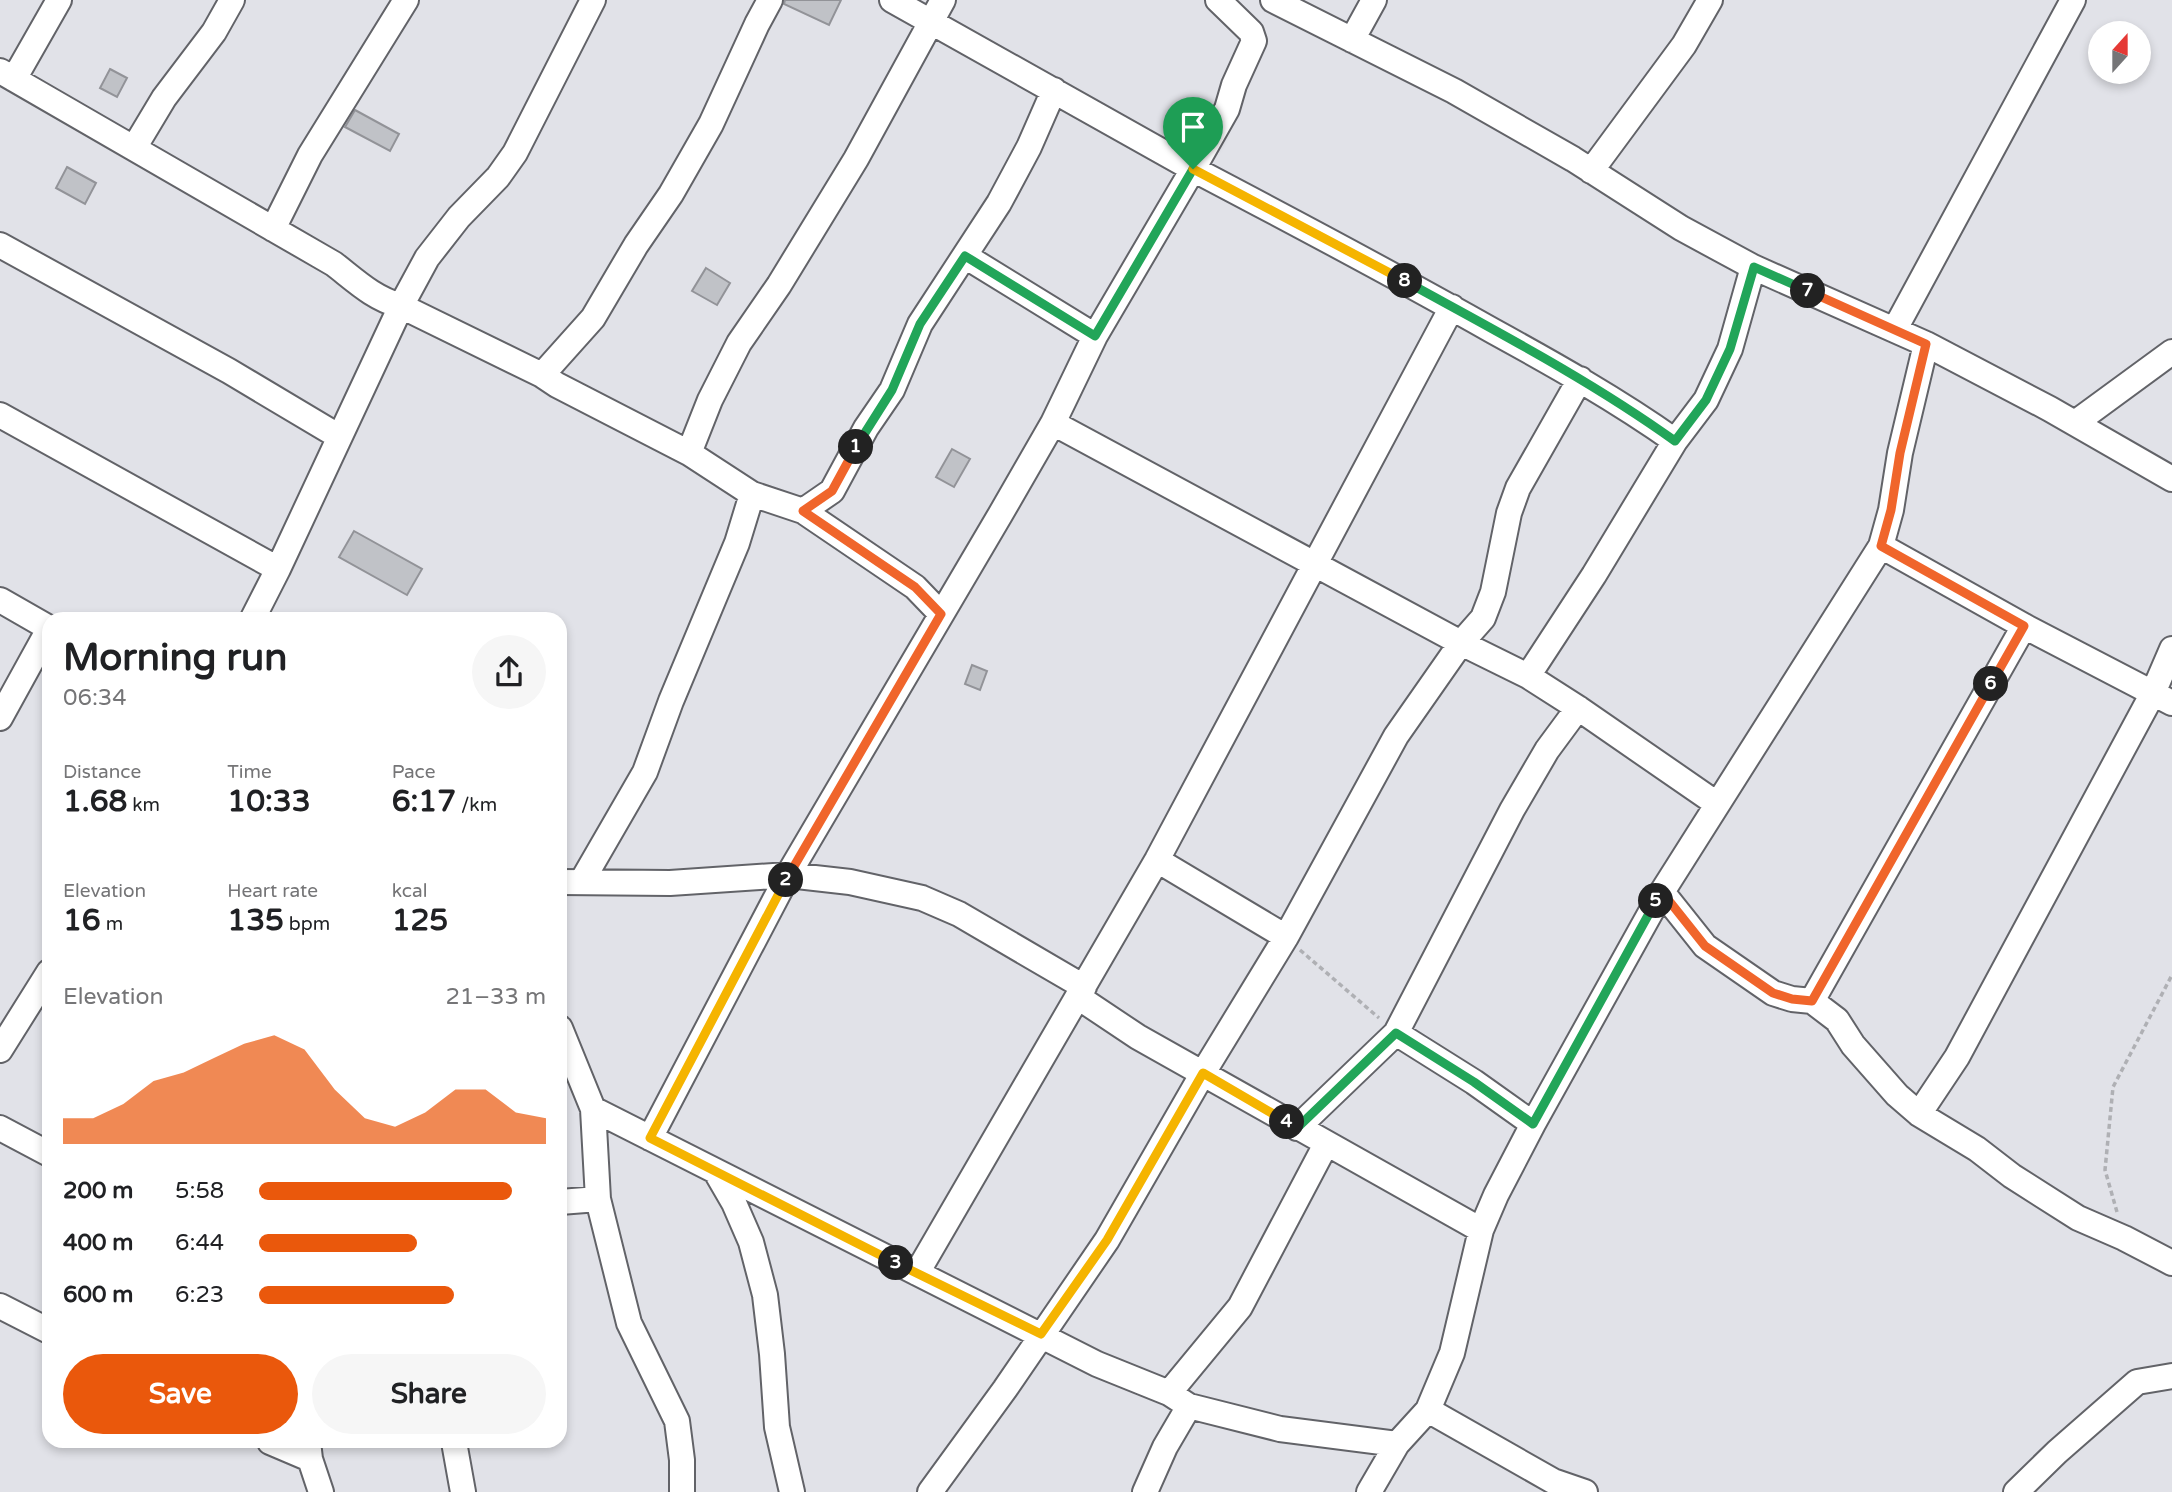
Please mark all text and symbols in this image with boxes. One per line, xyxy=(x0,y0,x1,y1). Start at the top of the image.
north arrow xyxy=(2088,21,2151,84)
map controls xyxy=(2088,21,2151,84)
pin xyxy=(1163,97,1223,169)
icon: arrive xyxy=(1174,108,1212,146)
pin: 8 xyxy=(1388,264,1422,298)
text: 8 xyxy=(1399,269,1410,291)
pin: 7 xyxy=(1790,274,1826,308)
text: 7 xyxy=(1802,279,1813,301)
pin: 1 xyxy=(838,430,874,464)
text: 1 xyxy=(850,435,861,457)
text: Morning run xyxy=(63,635,287,681)
button: share xyxy=(472,635,546,709)
pin: 6 xyxy=(1974,666,2008,702)
text: 6 xyxy=(1985,672,1996,694)
text: 06:34 xyxy=(63,684,127,712)
text: Distance xyxy=(63,761,141,783)
text: Time xyxy=(227,761,272,783)
text: Pace xyxy=(392,761,435,783)
text: 1.68 xyxy=(63,783,127,820)
text: 10:33 xyxy=(227,783,311,820)
text: 6:17 xyxy=(392,783,456,820)
text: km xyxy=(127,794,160,816)
text: /km xyxy=(456,794,497,816)
pin: 2 xyxy=(768,862,804,898)
text: 2 xyxy=(780,868,791,890)
text: Elevation xyxy=(63,880,146,902)
text: Heart rate xyxy=(227,880,318,902)
text: kcal xyxy=(392,880,427,902)
pin: 5 xyxy=(1638,884,1674,918)
text: 5 xyxy=(1650,889,1661,911)
text: 16 xyxy=(63,902,101,939)
text: 135 xyxy=(227,902,284,939)
text: 125 xyxy=(392,902,448,939)
text: m xyxy=(101,913,123,935)
text: bpm xyxy=(284,913,330,935)
text: Elevation xyxy=(63,983,164,1011)
text: 21–33 m xyxy=(445,983,546,1011)
pin: 4 xyxy=(1270,1104,1304,1140)
text: 4 xyxy=(1281,1110,1292,1132)
text: 200 m xyxy=(63,1177,133,1205)
text: 5:58 xyxy=(175,1177,224,1205)
text: 400 m xyxy=(63,1229,133,1257)
text: 6:44 xyxy=(175,1229,224,1257)
pin: 3 xyxy=(878,1246,914,1280)
text: 3 xyxy=(890,1251,901,1273)
text: 600 m xyxy=(63,1281,133,1309)
text: 6:23 xyxy=(175,1281,224,1309)
button: Save xyxy=(63,1354,298,1434)
button: Share xyxy=(312,1354,546,1434)

